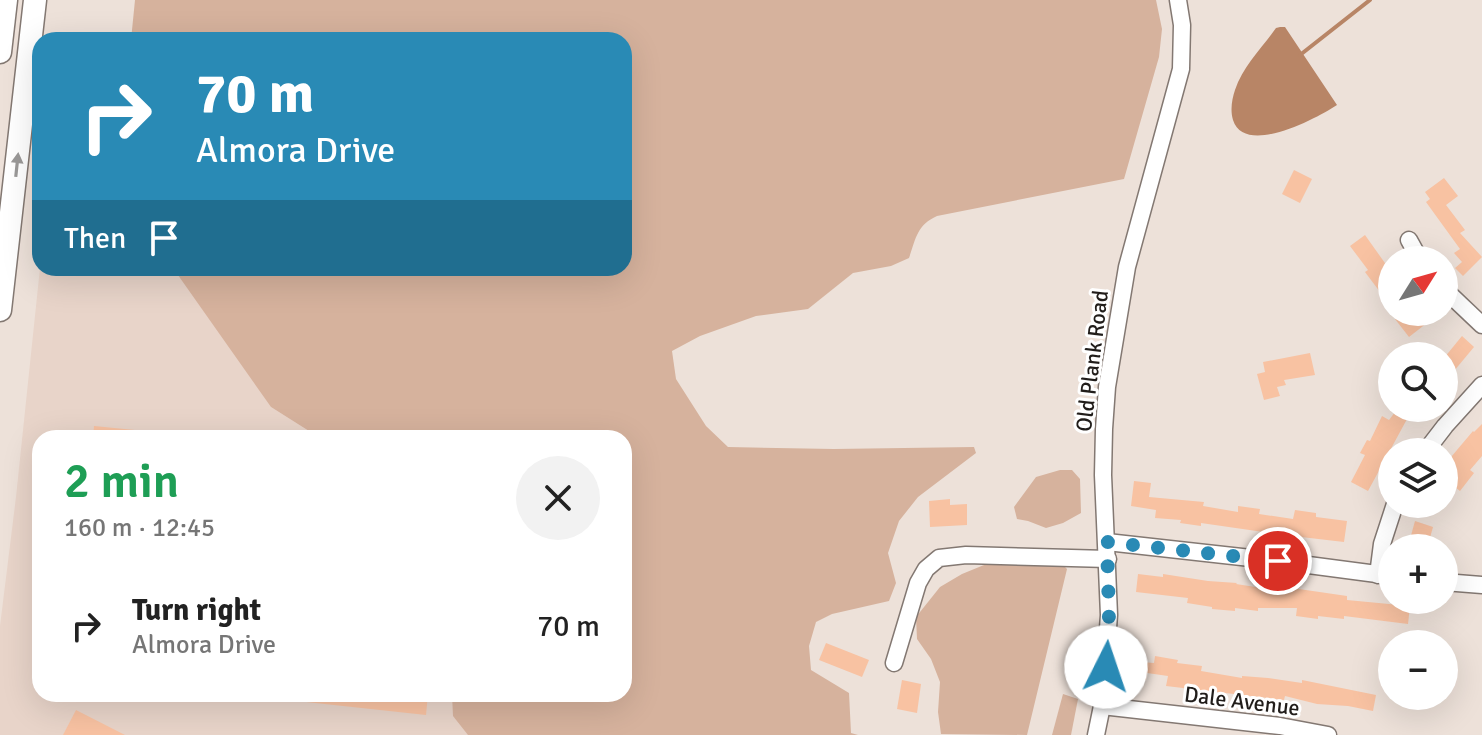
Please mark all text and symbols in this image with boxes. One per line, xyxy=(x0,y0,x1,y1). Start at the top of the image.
text: 70 m xyxy=(196,59,314,128)
icon: right xyxy=(64,64,168,168)
text: Almora Drive xyxy=(196,128,395,173)
one-way arrow xyxy=(10,152,23,177)
icon: arrive xyxy=(142,216,186,260)
text: Then xyxy=(64,220,126,257)
north arrow xyxy=(1378,246,1458,326)
map controls xyxy=(1378,246,1458,710)
street label: Old Plank Road xyxy=(1070,289,1114,433)
button: search xyxy=(1378,342,1458,422)
button: layers xyxy=(1378,438,1458,518)
text: 2 min xyxy=(64,452,179,511)
button: close xyxy=(516,456,600,540)
text: 160 m · 12:45 xyxy=(64,512,215,544)
pin xyxy=(1244,527,1312,595)
button: + xyxy=(1378,534,1458,614)
icon: arrive xyxy=(1256,539,1300,583)
text: Turn right xyxy=(132,592,261,629)
icon: right xyxy=(64,604,108,648)
text: 70 m xyxy=(537,608,600,645)
position arrow xyxy=(1064,625,1148,709)
text: Almora Drive xyxy=(132,629,276,661)
button: − xyxy=(1378,630,1458,710)
street label: Dale Avenue xyxy=(1183,681,1301,721)

